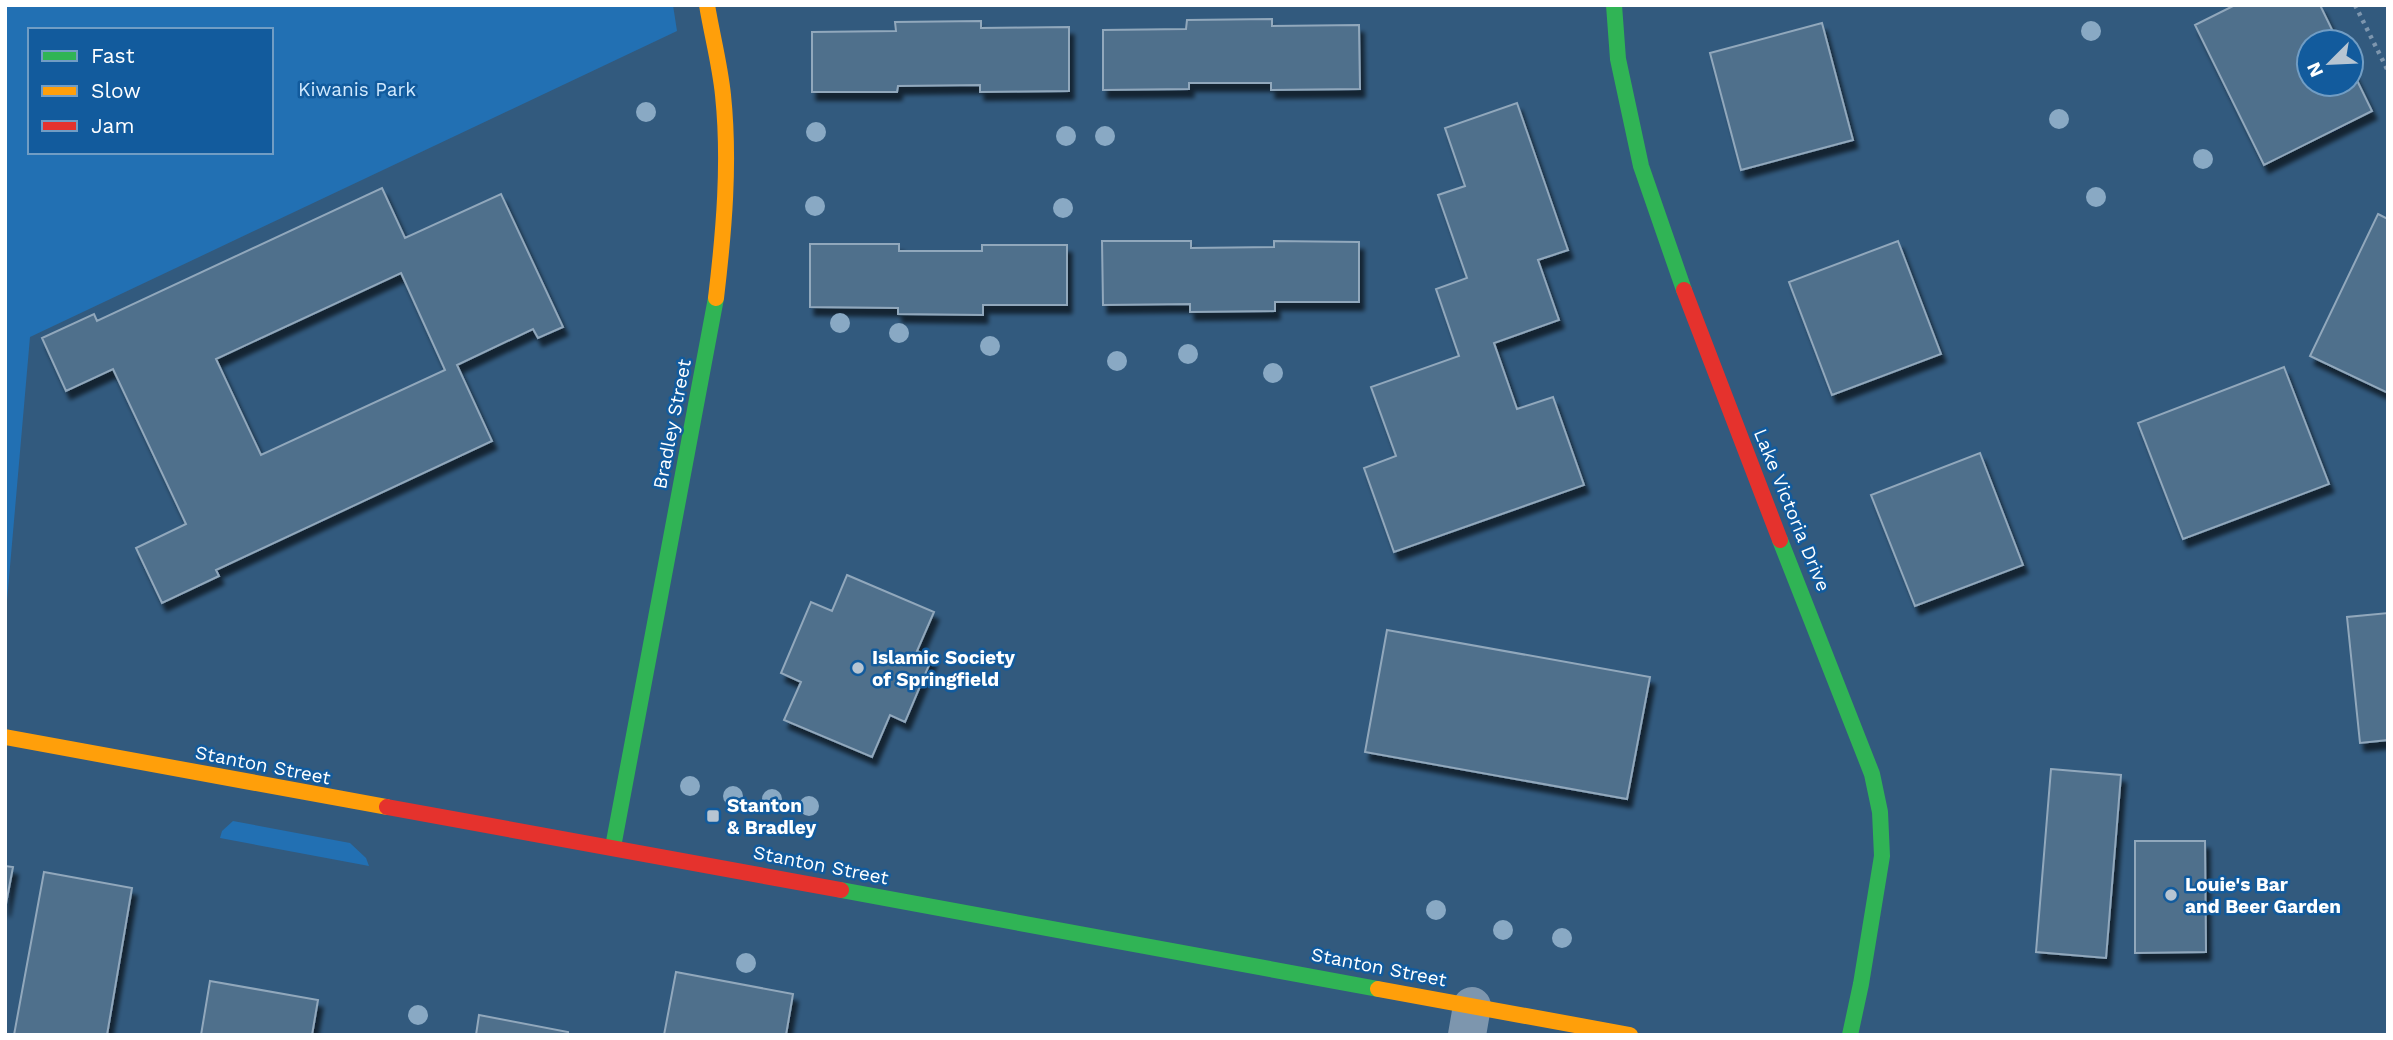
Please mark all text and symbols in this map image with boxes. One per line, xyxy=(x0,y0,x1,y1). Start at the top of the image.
legend xyxy=(28,28,273,154)
north arrow xyxy=(2295,28,2365,98)
text: Fast xyxy=(91,43,135,68)
text: N xyxy=(2302,59,2328,81)
text: Slow xyxy=(91,78,141,103)
park label: Kiwanis Park xyxy=(298,78,416,101)
text: Jam xyxy=(91,113,134,138)
street label: Bradley Street xyxy=(648,357,696,491)
street label: Lake Victoria Drive xyxy=(1749,425,1835,595)
place label: Islamic Society of Springfield xyxy=(872,646,1015,691)
marker: Islamic Society of Springfield xyxy=(850,660,866,676)
street label: Stanton Street xyxy=(193,741,333,789)
place label: Stanton & Bradley xyxy=(727,794,816,839)
marker: Stanton & Bradley xyxy=(705,808,721,824)
street label: Stanton Street xyxy=(751,841,891,889)
place label: Louie's Bar and Beer Garden xyxy=(2185,873,2341,918)
marker: Louie's Bar and Beer Garden xyxy=(2163,887,2179,903)
street label: Stanton Street xyxy=(1309,943,1449,991)

